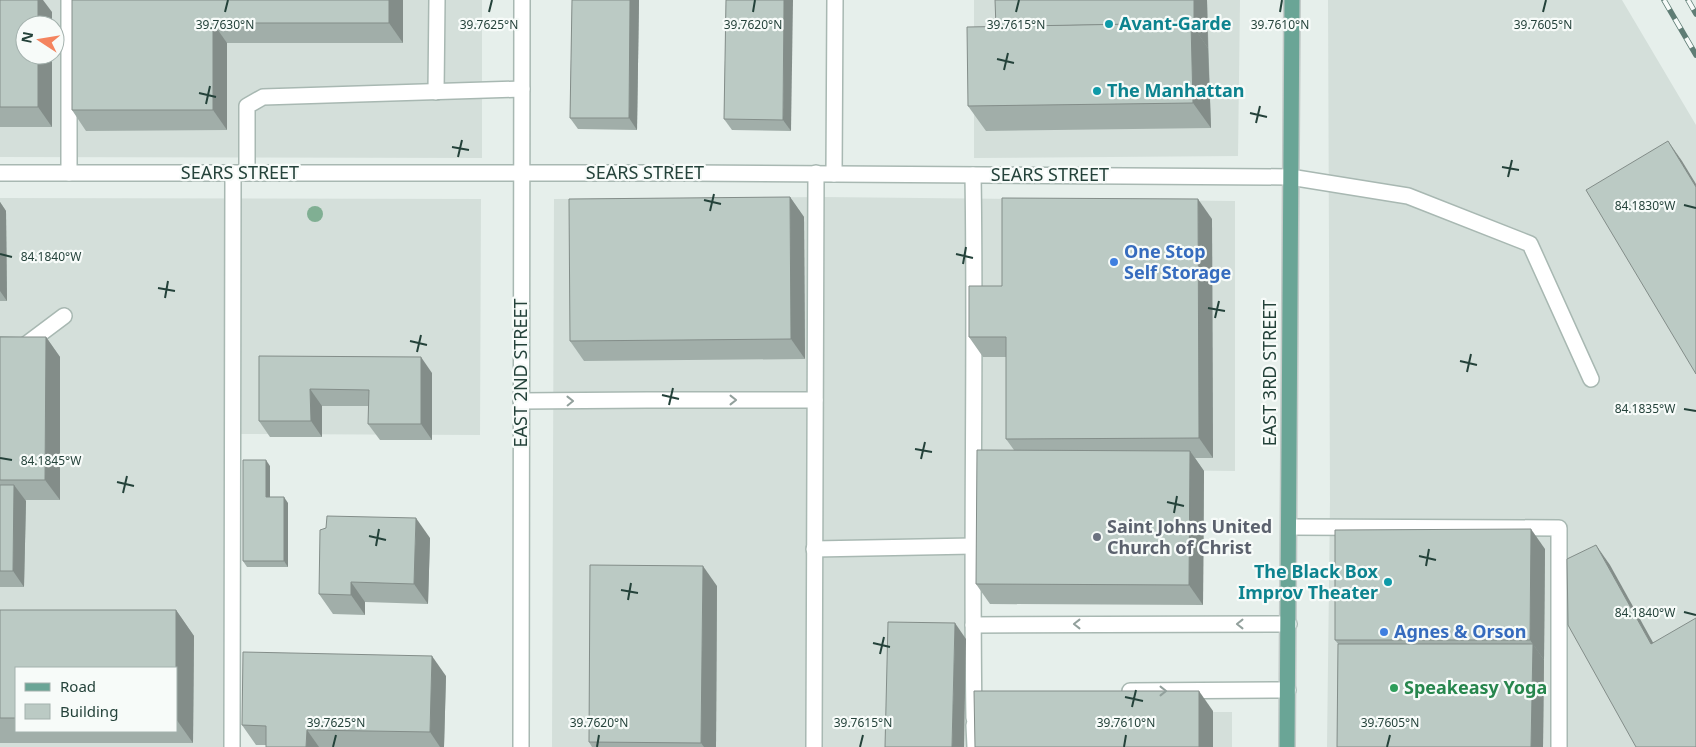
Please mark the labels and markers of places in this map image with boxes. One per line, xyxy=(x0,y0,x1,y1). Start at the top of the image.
place label: Avant-Garde xyxy=(1119,11,1231,35)
marker: Avant-Garde xyxy=(1103,18,1115,30)
place label: The Manhattan xyxy=(1107,78,1245,102)
marker: The Manhattan xyxy=(1091,85,1103,97)
place label: One Stop Self Storage xyxy=(1124,239,1231,284)
marker: One Stop Self Storage xyxy=(1108,256,1120,268)
place label: Saint Johns United Church of Christ xyxy=(1107,514,1272,559)
marker: Saint Johns United Church of Christ xyxy=(1091,531,1103,543)
place label: The Black Box Improv Theater xyxy=(1238,559,1379,604)
marker: The Black Box Improv Theater xyxy=(1382,576,1394,588)
place label: Agnes & Orson xyxy=(1394,619,1526,643)
marker: Agnes & Orson xyxy=(1378,626,1390,638)
place label: Speakeasy Yoga xyxy=(1404,675,1547,699)
marker: Speakeasy Yoga xyxy=(1388,682,1400,694)

